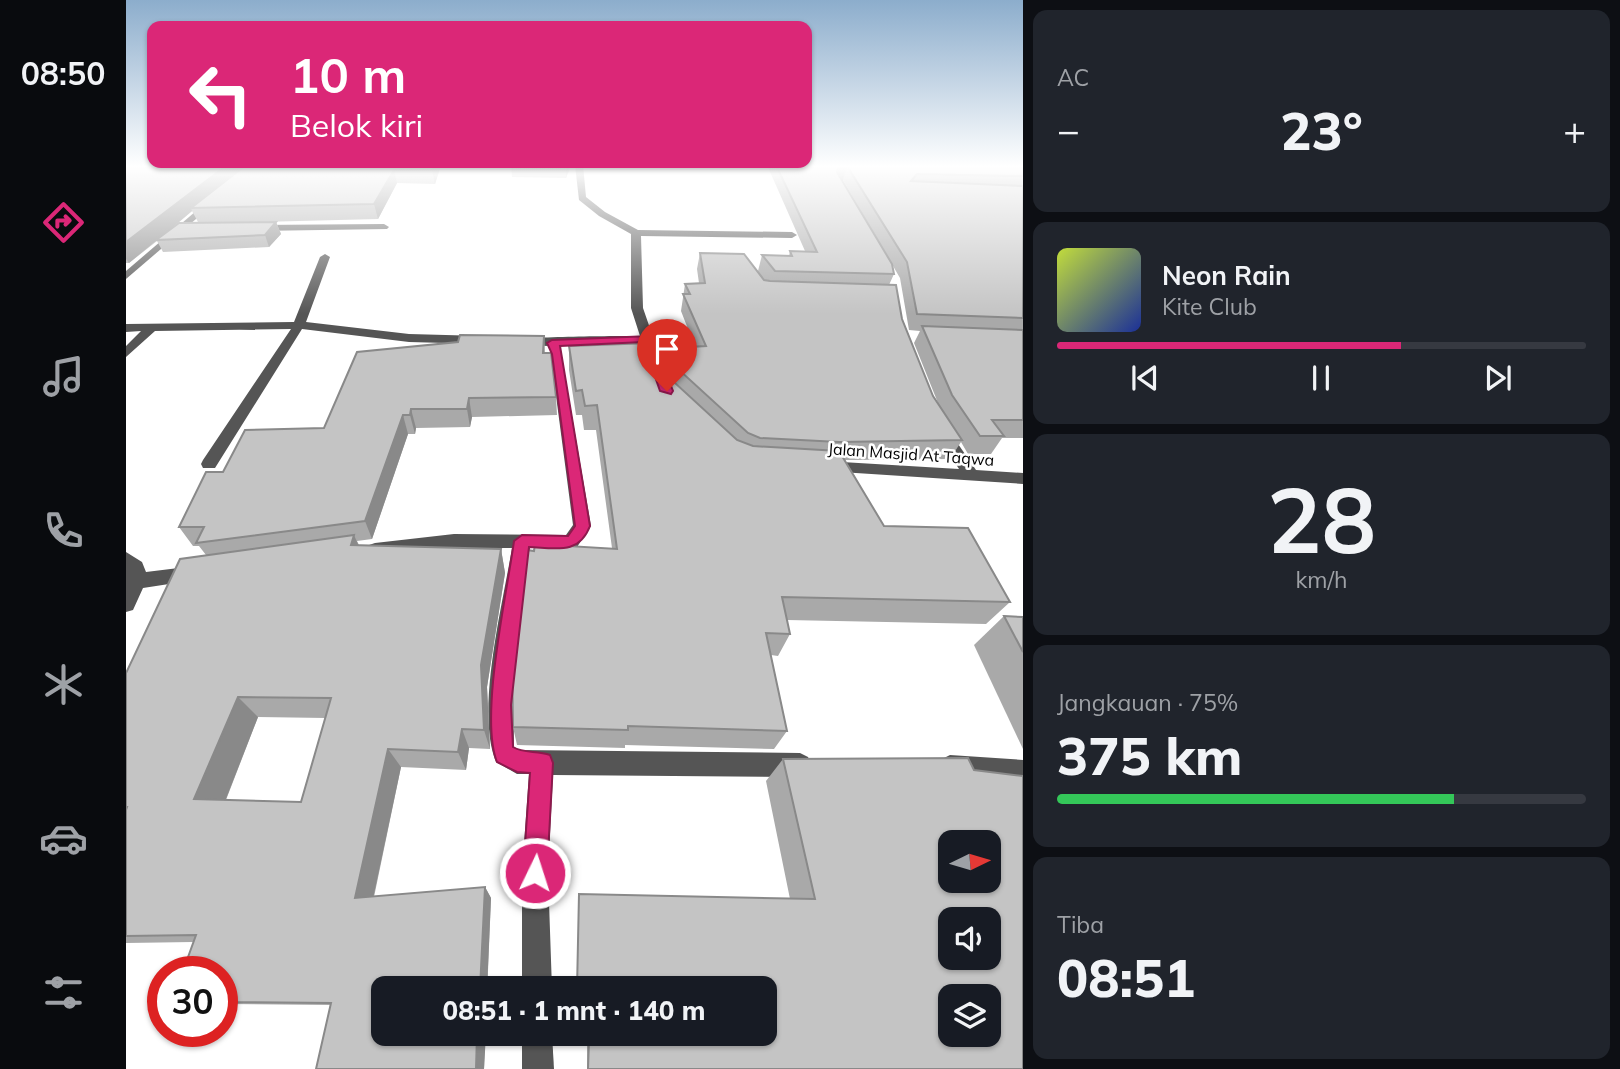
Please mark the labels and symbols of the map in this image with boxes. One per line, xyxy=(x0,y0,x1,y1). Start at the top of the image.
pin xyxy=(637,319,697,391)
street label: Jalan Masjid At Taqwa xyxy=(827,438,995,470)
north arrow xyxy=(938,830,1001,892)
position arrow xyxy=(498,836,572,910)
speed limit sign: 30 xyxy=(147,956,238,1047)

